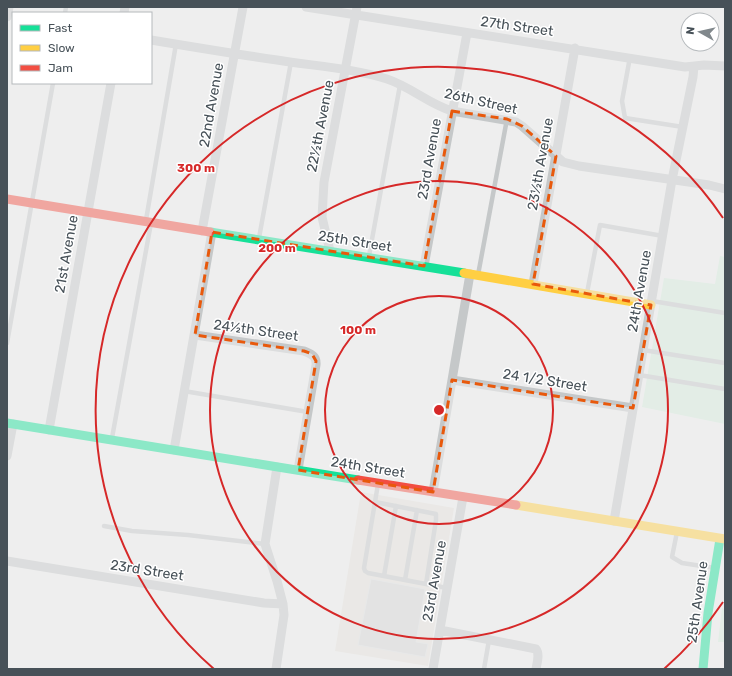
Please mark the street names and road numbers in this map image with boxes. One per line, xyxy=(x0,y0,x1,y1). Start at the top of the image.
street label: 27th Street xyxy=(479,13,555,40)
street label: 22nd Avenue xyxy=(196,61,227,149)
street label: 22½th Avenue xyxy=(303,78,338,174)
street label: 26th Street xyxy=(443,85,520,118)
street label: 23½th Avenue xyxy=(524,116,557,212)
street label: 23rd Avenue xyxy=(414,117,445,201)
street label: 21st Avenue xyxy=(51,214,82,294)
street label: 25th Street xyxy=(317,227,394,256)
street label: 24th Avenue xyxy=(624,249,655,333)
street label: 24½th Street xyxy=(212,316,300,345)
street label: 24 1/2 Street xyxy=(502,365,589,396)
street label: 24th Street xyxy=(330,453,407,482)
street label: 23rd Avenue xyxy=(419,539,450,623)
street label: 23rd Street xyxy=(109,556,185,585)
street label: 25th Avenue xyxy=(683,560,712,644)

